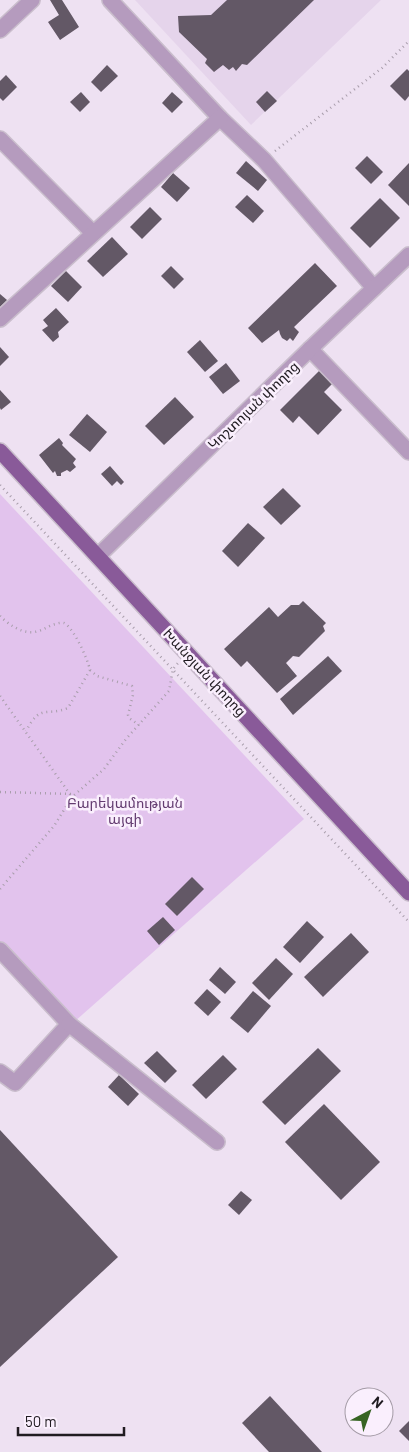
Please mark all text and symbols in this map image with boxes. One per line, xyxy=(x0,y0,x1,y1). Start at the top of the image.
street label: Կոշտոյան փողոց xyxy=(204,357,302,453)
street label: Խանջյան փողոց xyxy=(160,625,250,719)
park label: Բարեկամության այգի xyxy=(67,794,183,827)
north arrow xyxy=(344,1387,394,1437)
text: N xyxy=(369,1392,387,1411)
scale bar xyxy=(18,1404,124,1436)
text: 50 m xyxy=(25,1412,57,1430)

